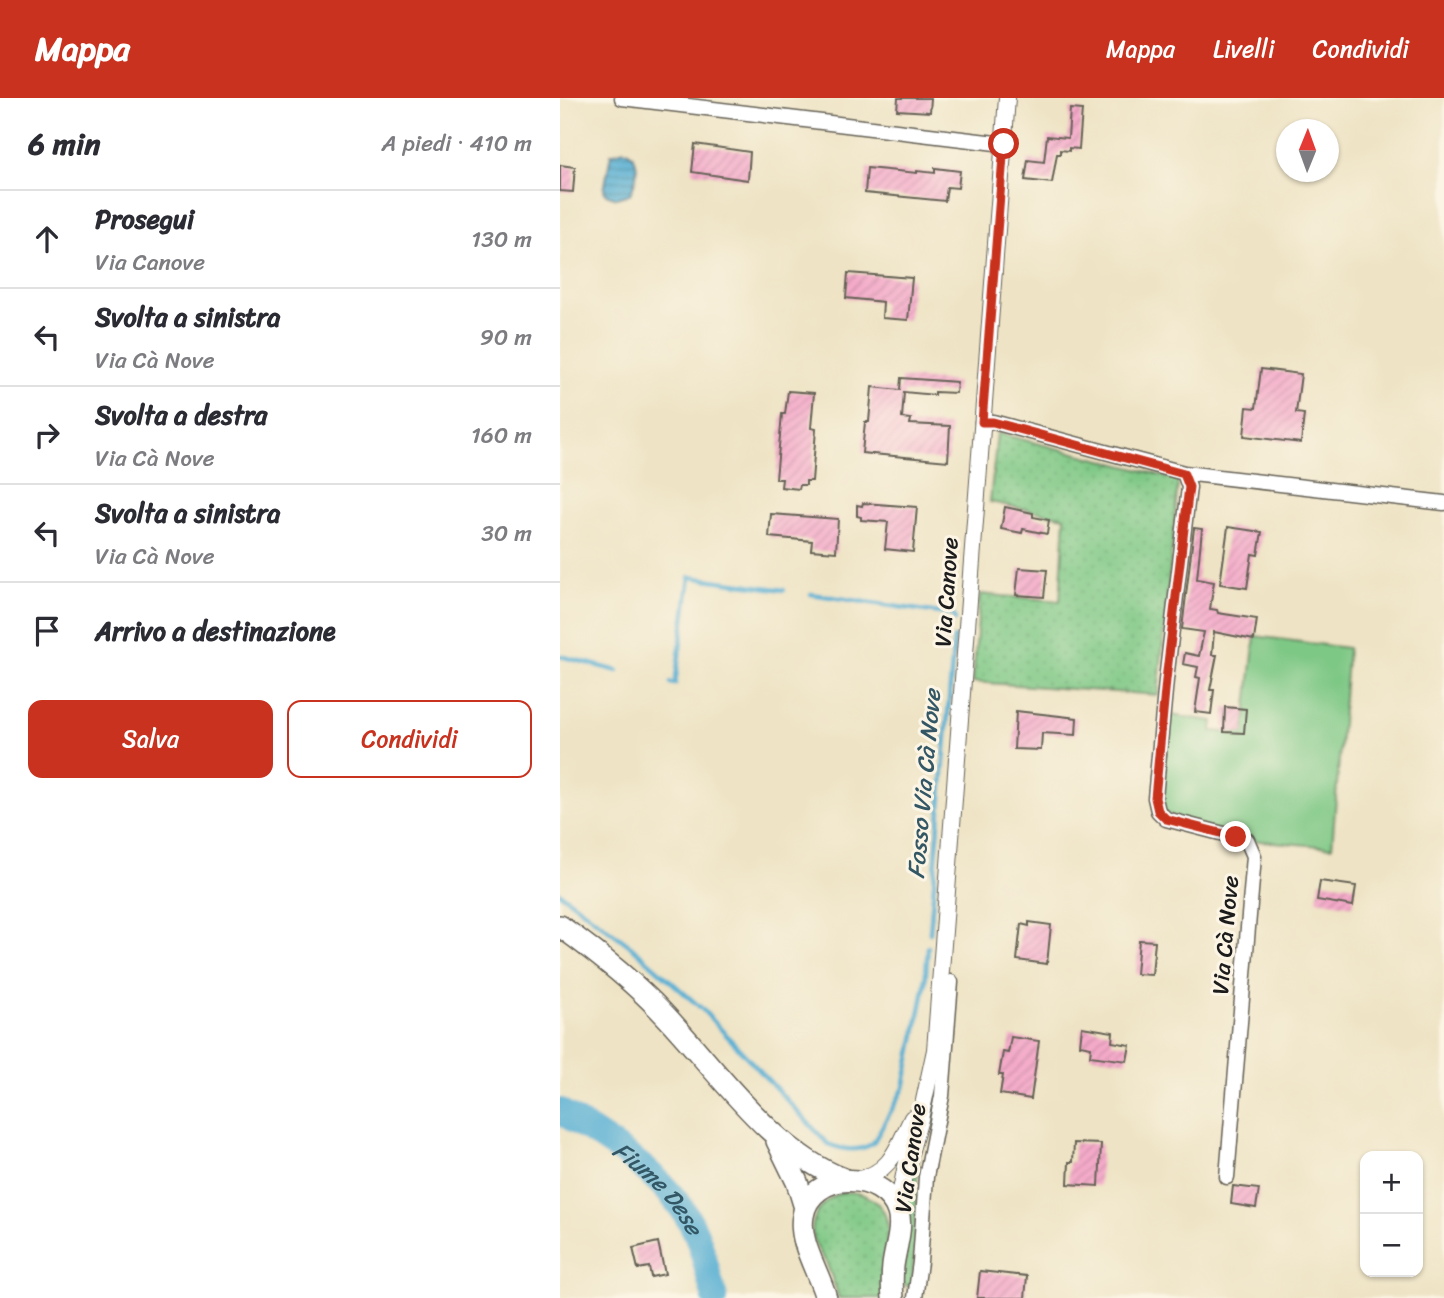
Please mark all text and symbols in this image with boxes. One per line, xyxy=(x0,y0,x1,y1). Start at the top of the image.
text: Mappa xyxy=(35,20,130,78)
text: Mappa xyxy=(1106,28,1175,70)
text: Livelli xyxy=(1213,28,1275,70)
text: Condividi xyxy=(1313,28,1409,70)
text: 6 min xyxy=(28,117,100,171)
north arrow xyxy=(1276,119,1339,182)
text: A piedi · 410 m xyxy=(382,123,532,164)
route start xyxy=(988,128,1019,159)
text: Prosegui xyxy=(95,196,194,242)
text: 130 m xyxy=(471,219,532,260)
icon: ahead xyxy=(28,220,66,258)
text: Via Canove xyxy=(95,242,205,283)
text: Svolta a sinistra xyxy=(95,294,280,340)
text: 90 m xyxy=(480,317,532,358)
icon: left xyxy=(28,318,66,356)
text: Via Cà Nove xyxy=(95,340,215,381)
text: Svolta a destra xyxy=(95,392,267,438)
text: 160 m xyxy=(471,415,532,456)
icon: right xyxy=(28,416,66,454)
text: Via Cà Nove xyxy=(95,438,215,479)
text: Svolta a sinistra xyxy=(95,490,280,536)
text: 30 m xyxy=(481,513,532,554)
icon: left xyxy=(28,514,66,552)
text: Via Cà Nove xyxy=(95,536,215,577)
street label: Via Canove xyxy=(922,536,971,648)
text: Arrivo a destinazione xyxy=(95,608,336,654)
icon: arrive xyxy=(28,612,66,650)
water label: Fosso Via Cà Nove xyxy=(895,686,953,880)
button: Salva xyxy=(28,700,273,778)
button: Condividi xyxy=(287,700,532,778)
route end xyxy=(1220,821,1251,852)
street label: Via Cà Nove xyxy=(1200,874,1251,996)
street label: Via Canove xyxy=(883,1101,938,1215)
water label: Fiume Dese xyxy=(604,1130,716,1245)
map controls xyxy=(1360,1151,1423,1277)
button: + xyxy=(1360,1151,1423,1214)
button: − xyxy=(1360,1214,1423,1277)

